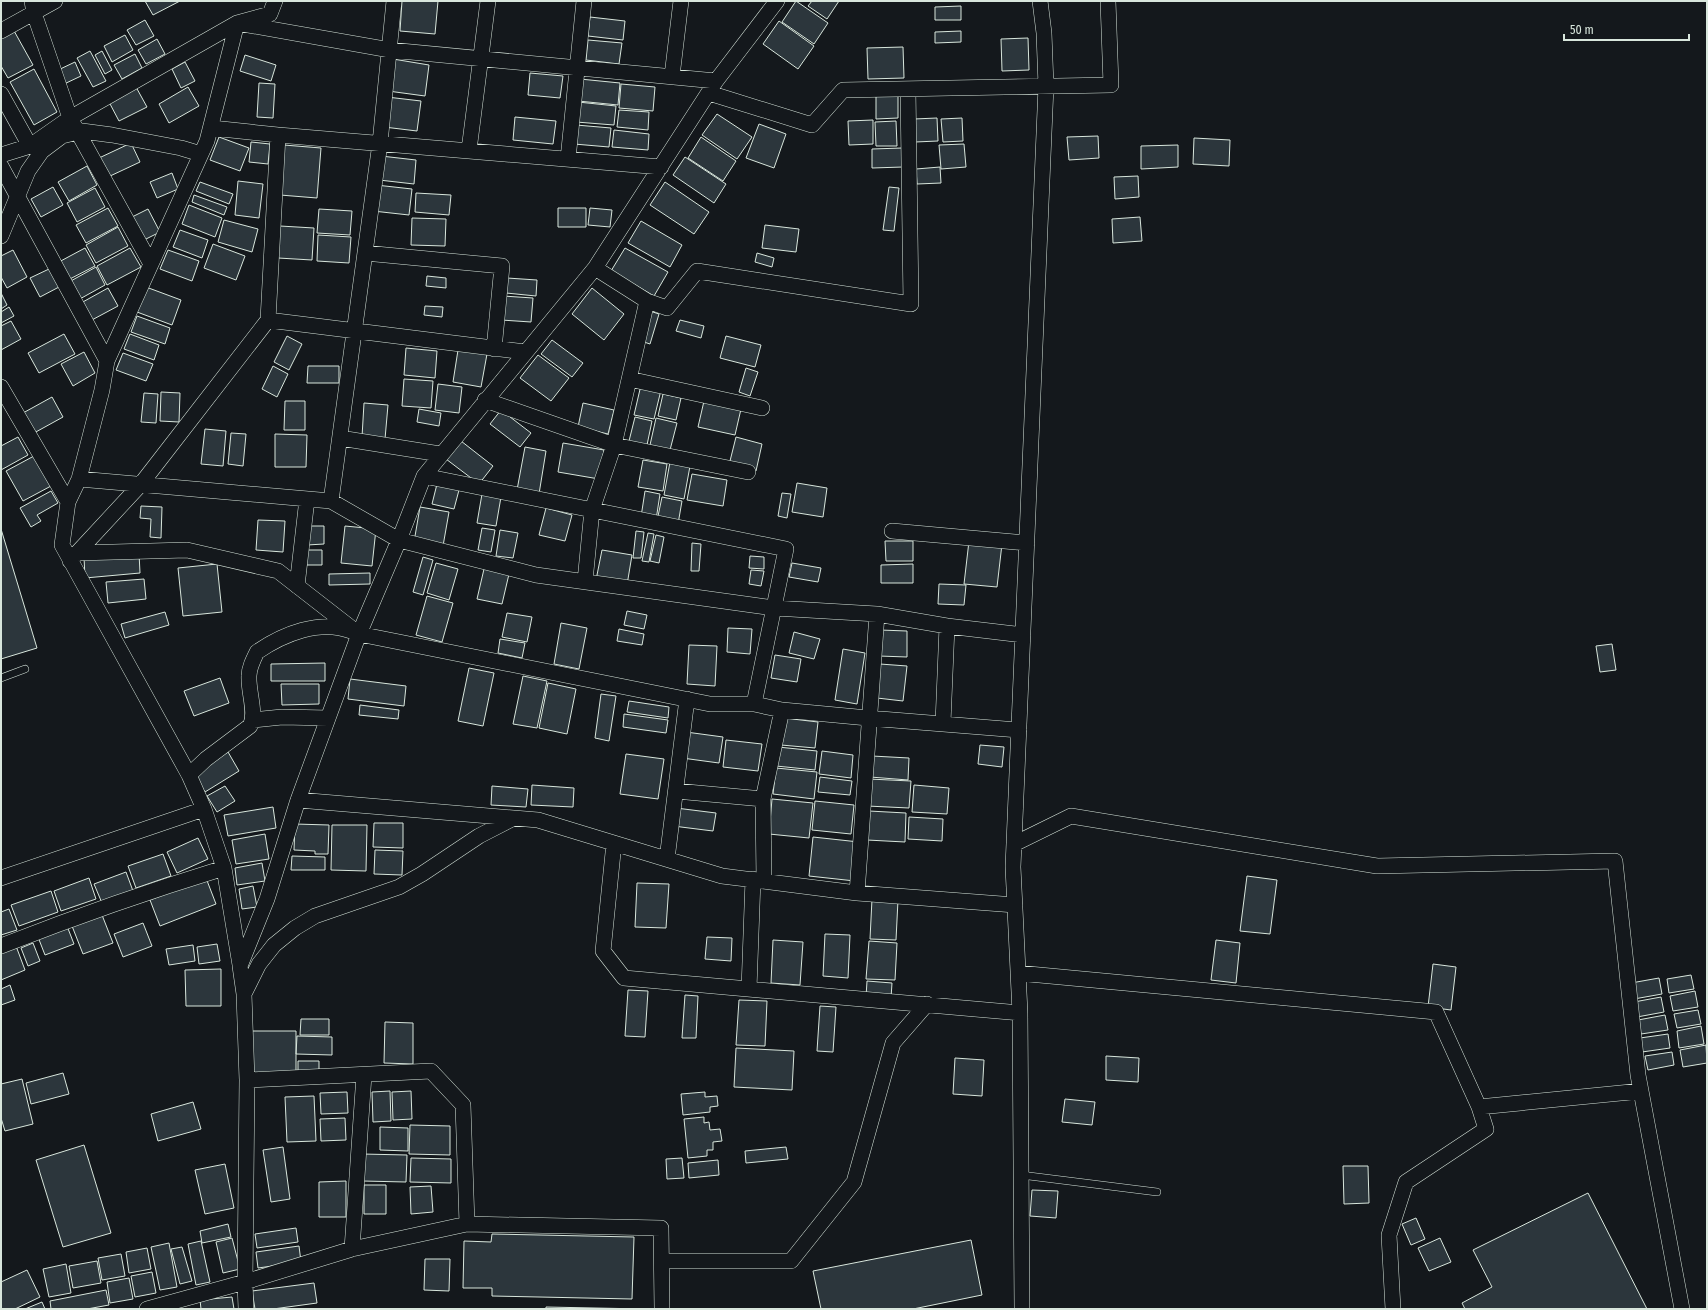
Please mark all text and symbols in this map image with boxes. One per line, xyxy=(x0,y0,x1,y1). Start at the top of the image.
scale bar xyxy=(1564,16,1689,42)
text: 50 m xyxy=(1570,23,1594,37)

